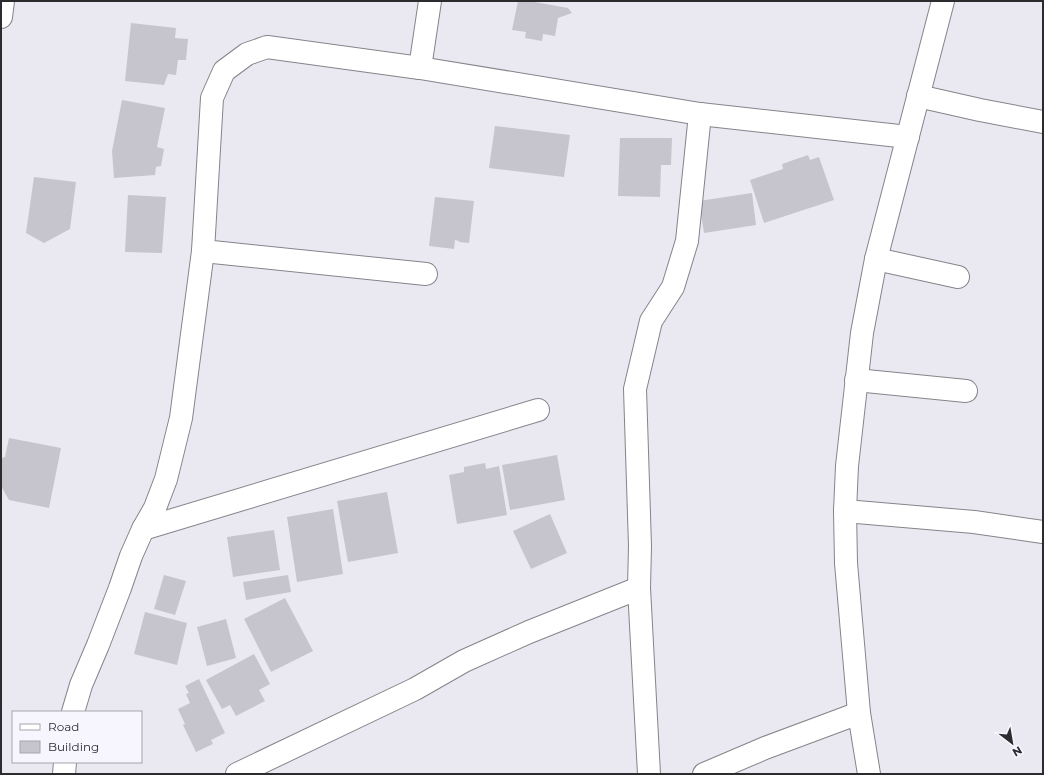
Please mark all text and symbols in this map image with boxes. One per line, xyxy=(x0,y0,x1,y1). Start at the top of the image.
legend xyxy=(12,711,142,763)
text: Road xyxy=(48,719,79,734)
north arrow xyxy=(992,723,1032,763)
text: Building xyxy=(48,739,99,754)
text: N xyxy=(1010,743,1025,760)

